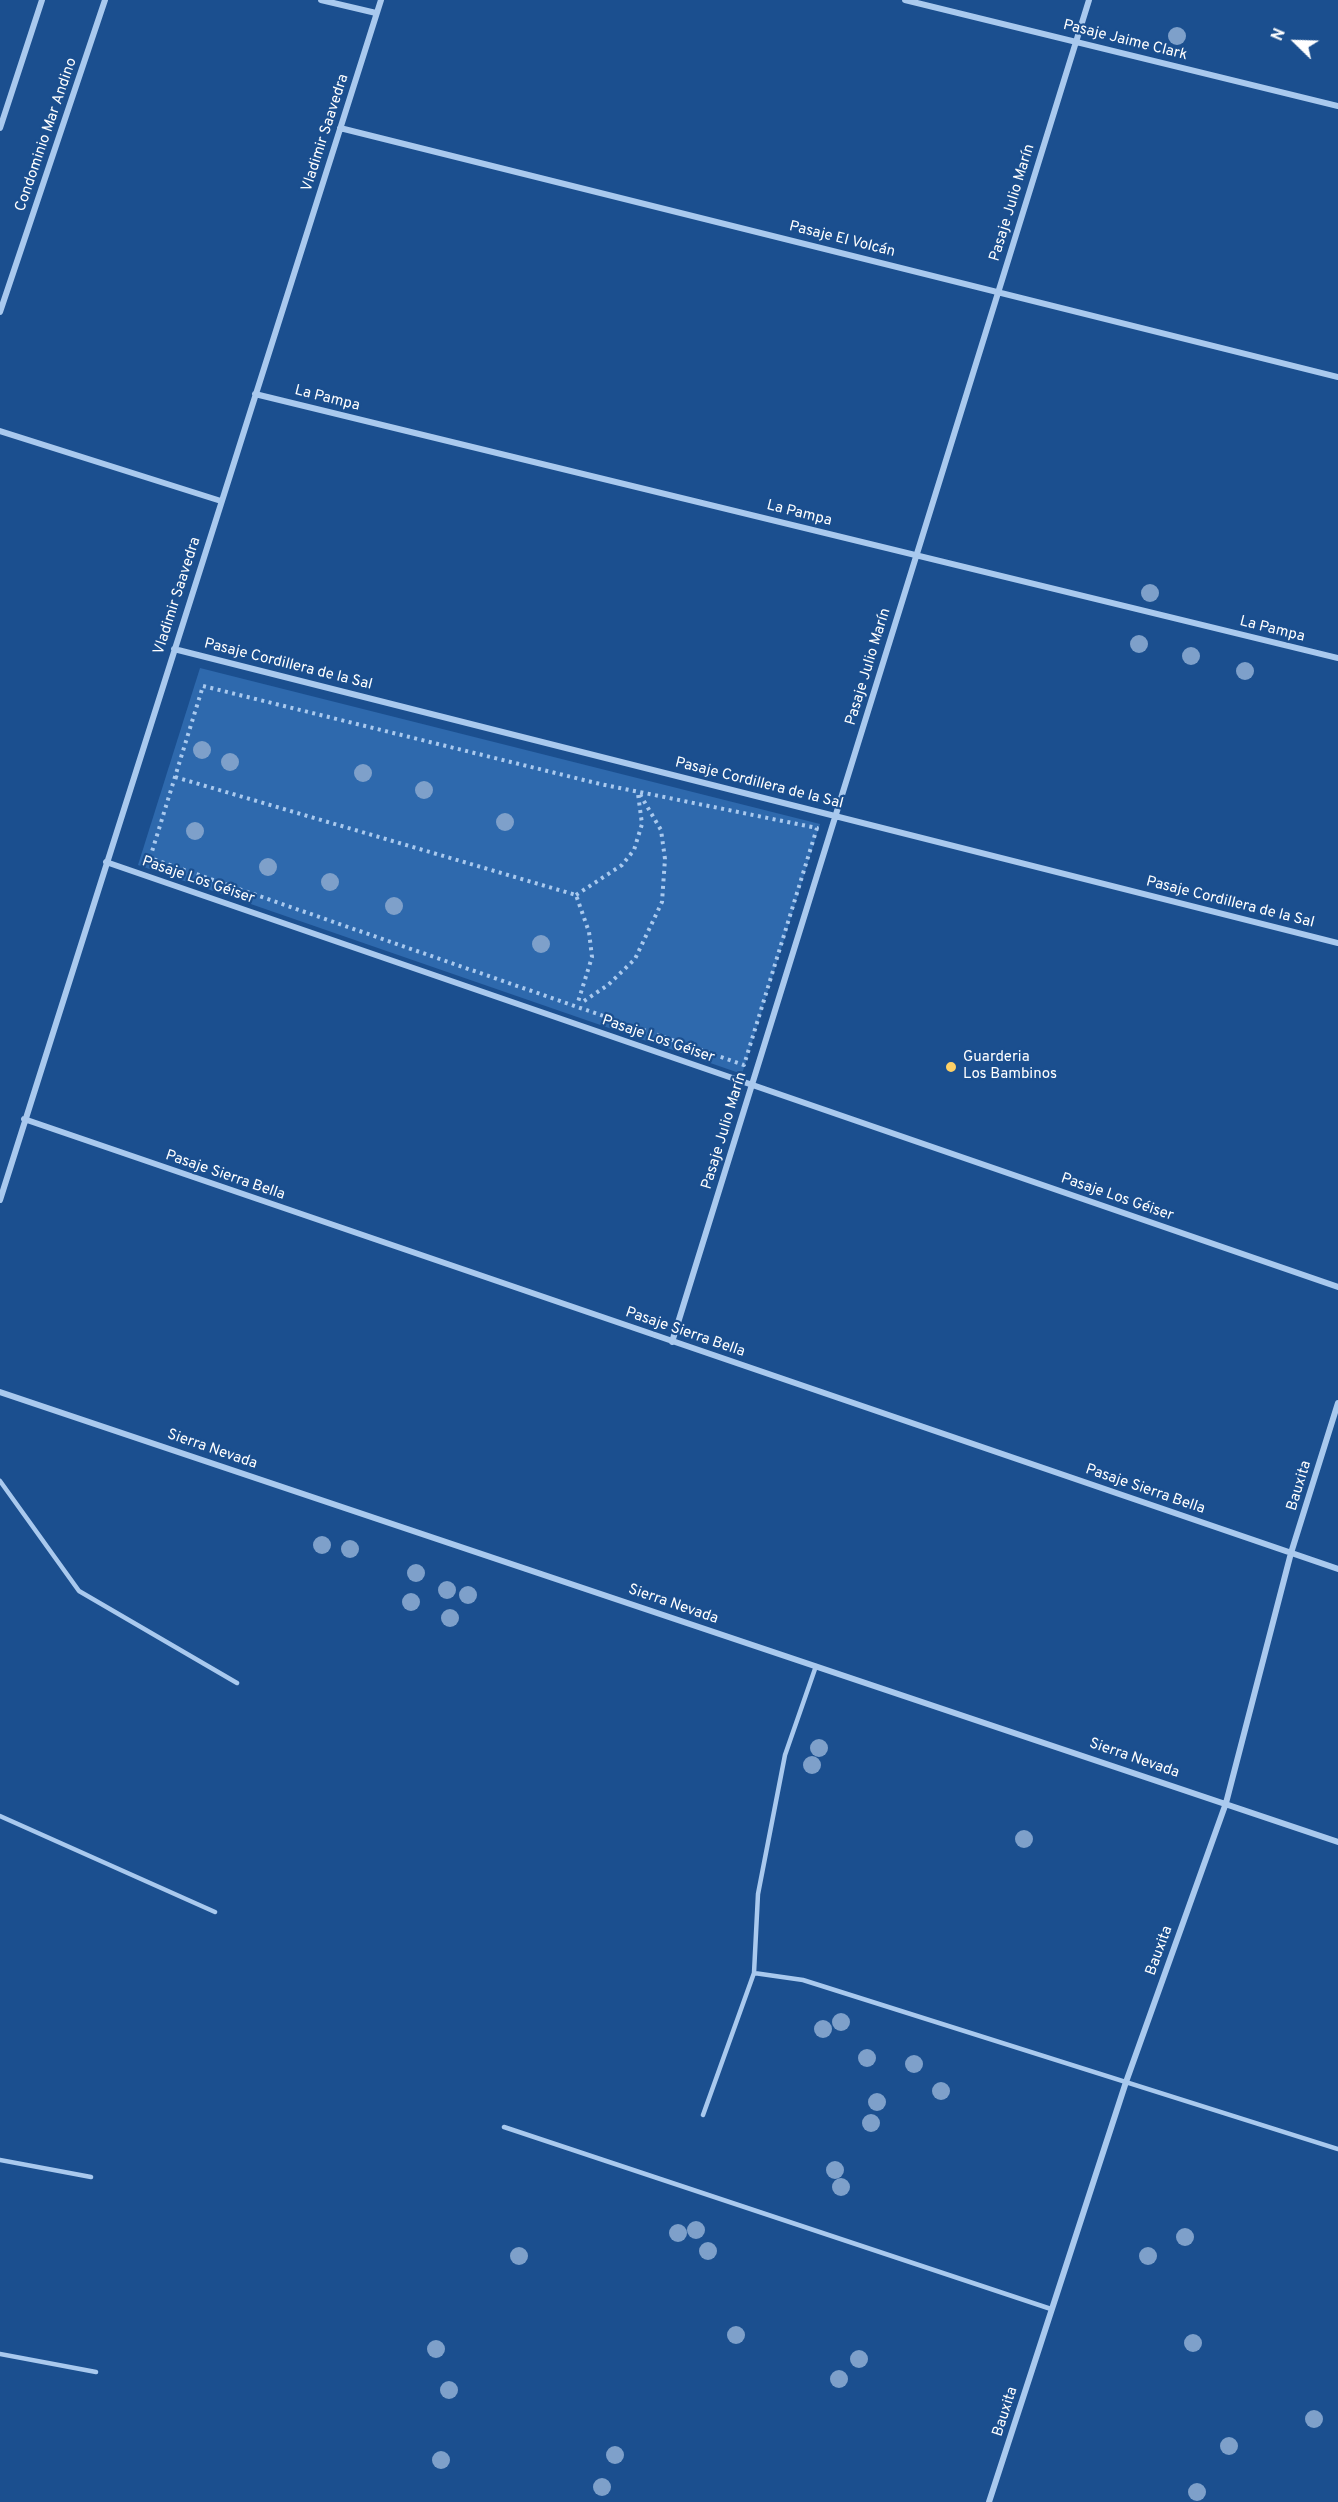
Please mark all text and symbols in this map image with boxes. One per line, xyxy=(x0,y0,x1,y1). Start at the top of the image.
north arrow xyxy=(1266,12,1326,72)
street label: Pasaje Jaime Clark xyxy=(1061,17,1189,65)
text: N xyxy=(1268,26,1291,44)
street label: Condominio Mar Andino xyxy=(12,56,82,214)
street label: Vladimir Saavedra xyxy=(299,72,353,194)
street label: Pasaje Julio Marín xyxy=(987,142,1039,264)
street label: Pasaje El Volcán xyxy=(787,218,897,262)
street label: La Pampa xyxy=(293,382,361,416)
street label: La Pampa xyxy=(765,497,833,531)
street label: Vladimir Saavedra xyxy=(151,535,205,657)
street label: Pasaje Julio Marín xyxy=(843,606,895,728)
street label: La Pampa xyxy=(1238,613,1306,647)
street label: Pasaje Cordillera de la Sal xyxy=(202,635,374,695)
street label: Pasaje Cordillera de la Sal xyxy=(673,754,845,814)
street label: Pasaje Los Géiser xyxy=(139,853,257,909)
street label: Pasaje Cordillera de la Sal xyxy=(1144,873,1316,933)
street label: Pasaje Los Géiser xyxy=(599,1012,717,1068)
place label: Guarderia Los Bambinos xyxy=(963,1049,1057,1084)
marker: Guarderia Los Bambinos xyxy=(944,1060,958,1074)
street label: Pasaje Julio Marín xyxy=(699,1070,751,1192)
street label: Pasaje Sierra Bella xyxy=(163,1147,287,1205)
street label: Pasaje Los Géiser xyxy=(1058,1170,1176,1226)
street label: Pasaje Sierra Bella xyxy=(623,1304,747,1362)
street label: Sierra Nevada xyxy=(165,1426,259,1474)
street label: Bauxita xyxy=(1284,1459,1316,1513)
street label: Pasaje Sierra Bella xyxy=(1083,1461,1207,1519)
street label: Sierra Nevada xyxy=(626,1581,720,1629)
street label: Sierra Nevada xyxy=(1087,1735,1181,1783)
street label: Bauxita xyxy=(1143,1924,1177,1978)
street label: Bauxita xyxy=(990,2385,1022,2439)

